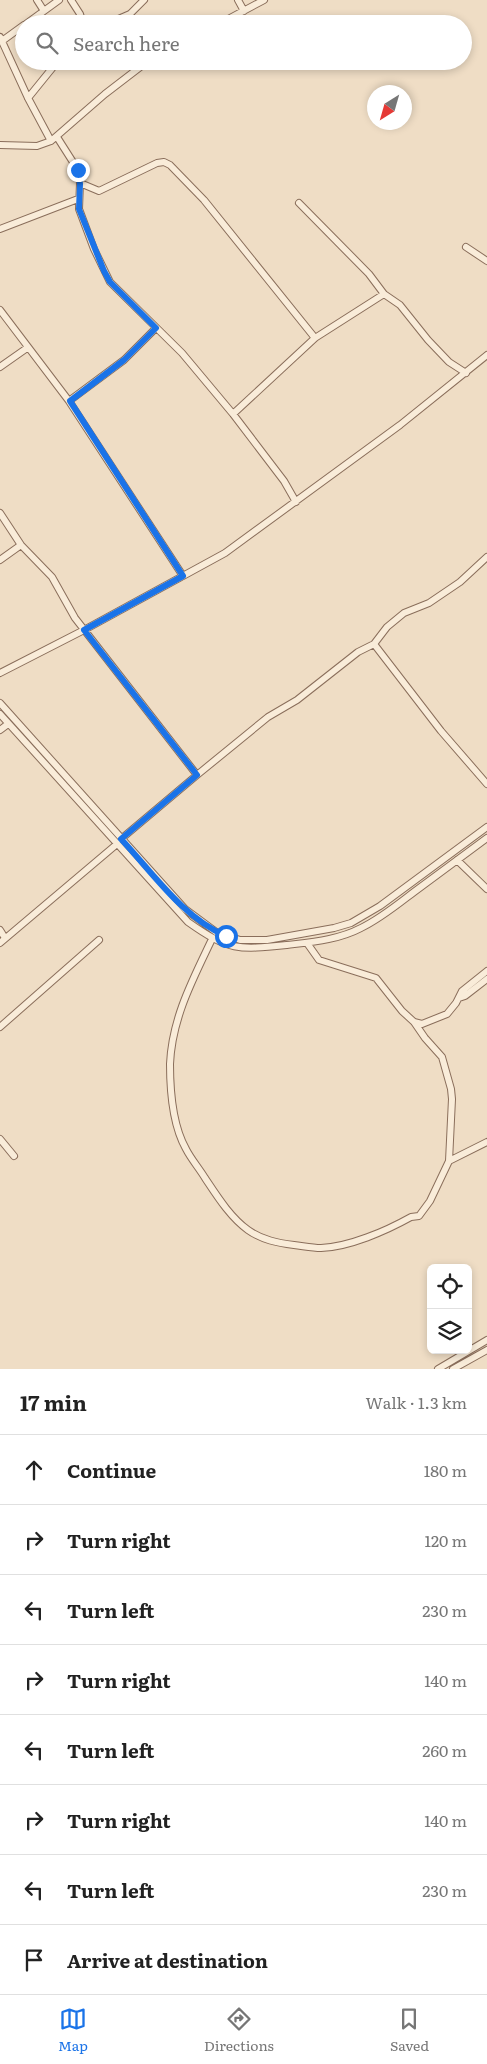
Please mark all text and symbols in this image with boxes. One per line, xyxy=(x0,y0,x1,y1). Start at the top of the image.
search box xyxy=(15,15,472,70)
icon: search xyxy=(33,29,61,57)
text: Search here xyxy=(73,29,180,57)
north arrow xyxy=(367,85,412,130)
route end xyxy=(67,159,90,182)
route start xyxy=(215,925,238,948)
map controls xyxy=(427,1264,472,1354)
button: locate xyxy=(427,1264,472,1309)
button: layers xyxy=(427,1309,472,1354)
text: 17 min xyxy=(20,1386,87,1417)
text: Walk · 1.3 km xyxy=(365,1390,467,1414)
icon: ahead xyxy=(20,1456,48,1484)
text: Continue xyxy=(67,1456,156,1484)
text: 180 m xyxy=(424,1458,467,1482)
icon: right xyxy=(20,1526,48,1554)
text: Turn right xyxy=(67,1526,171,1554)
text: 120 m xyxy=(424,1528,467,1552)
icon: left xyxy=(20,1596,48,1624)
text: Turn left xyxy=(67,1596,154,1624)
text: 230 m xyxy=(422,1598,467,1622)
icon: right xyxy=(20,1666,48,1694)
text: Turn right xyxy=(67,1666,171,1694)
text: 140 m xyxy=(424,1668,467,1692)
icon: left xyxy=(20,1736,48,1764)
text: Turn left xyxy=(67,1736,154,1764)
text: 260 m xyxy=(422,1738,467,1762)
icon: right xyxy=(20,1806,48,1834)
text: Turn right xyxy=(67,1806,171,1834)
text: 140 m xyxy=(424,1808,467,1832)
icon: left xyxy=(20,1876,48,1904)
text: Turn left xyxy=(67,1876,154,1904)
text: 230 m xyxy=(422,1878,467,1902)
icon: arrive xyxy=(20,1946,48,1974)
text: Arrive at destination xyxy=(67,1946,268,1974)
tab: Map xyxy=(58,2005,88,2055)
tab: Directions xyxy=(204,2005,274,2055)
tab: Saved xyxy=(390,2005,429,2055)

